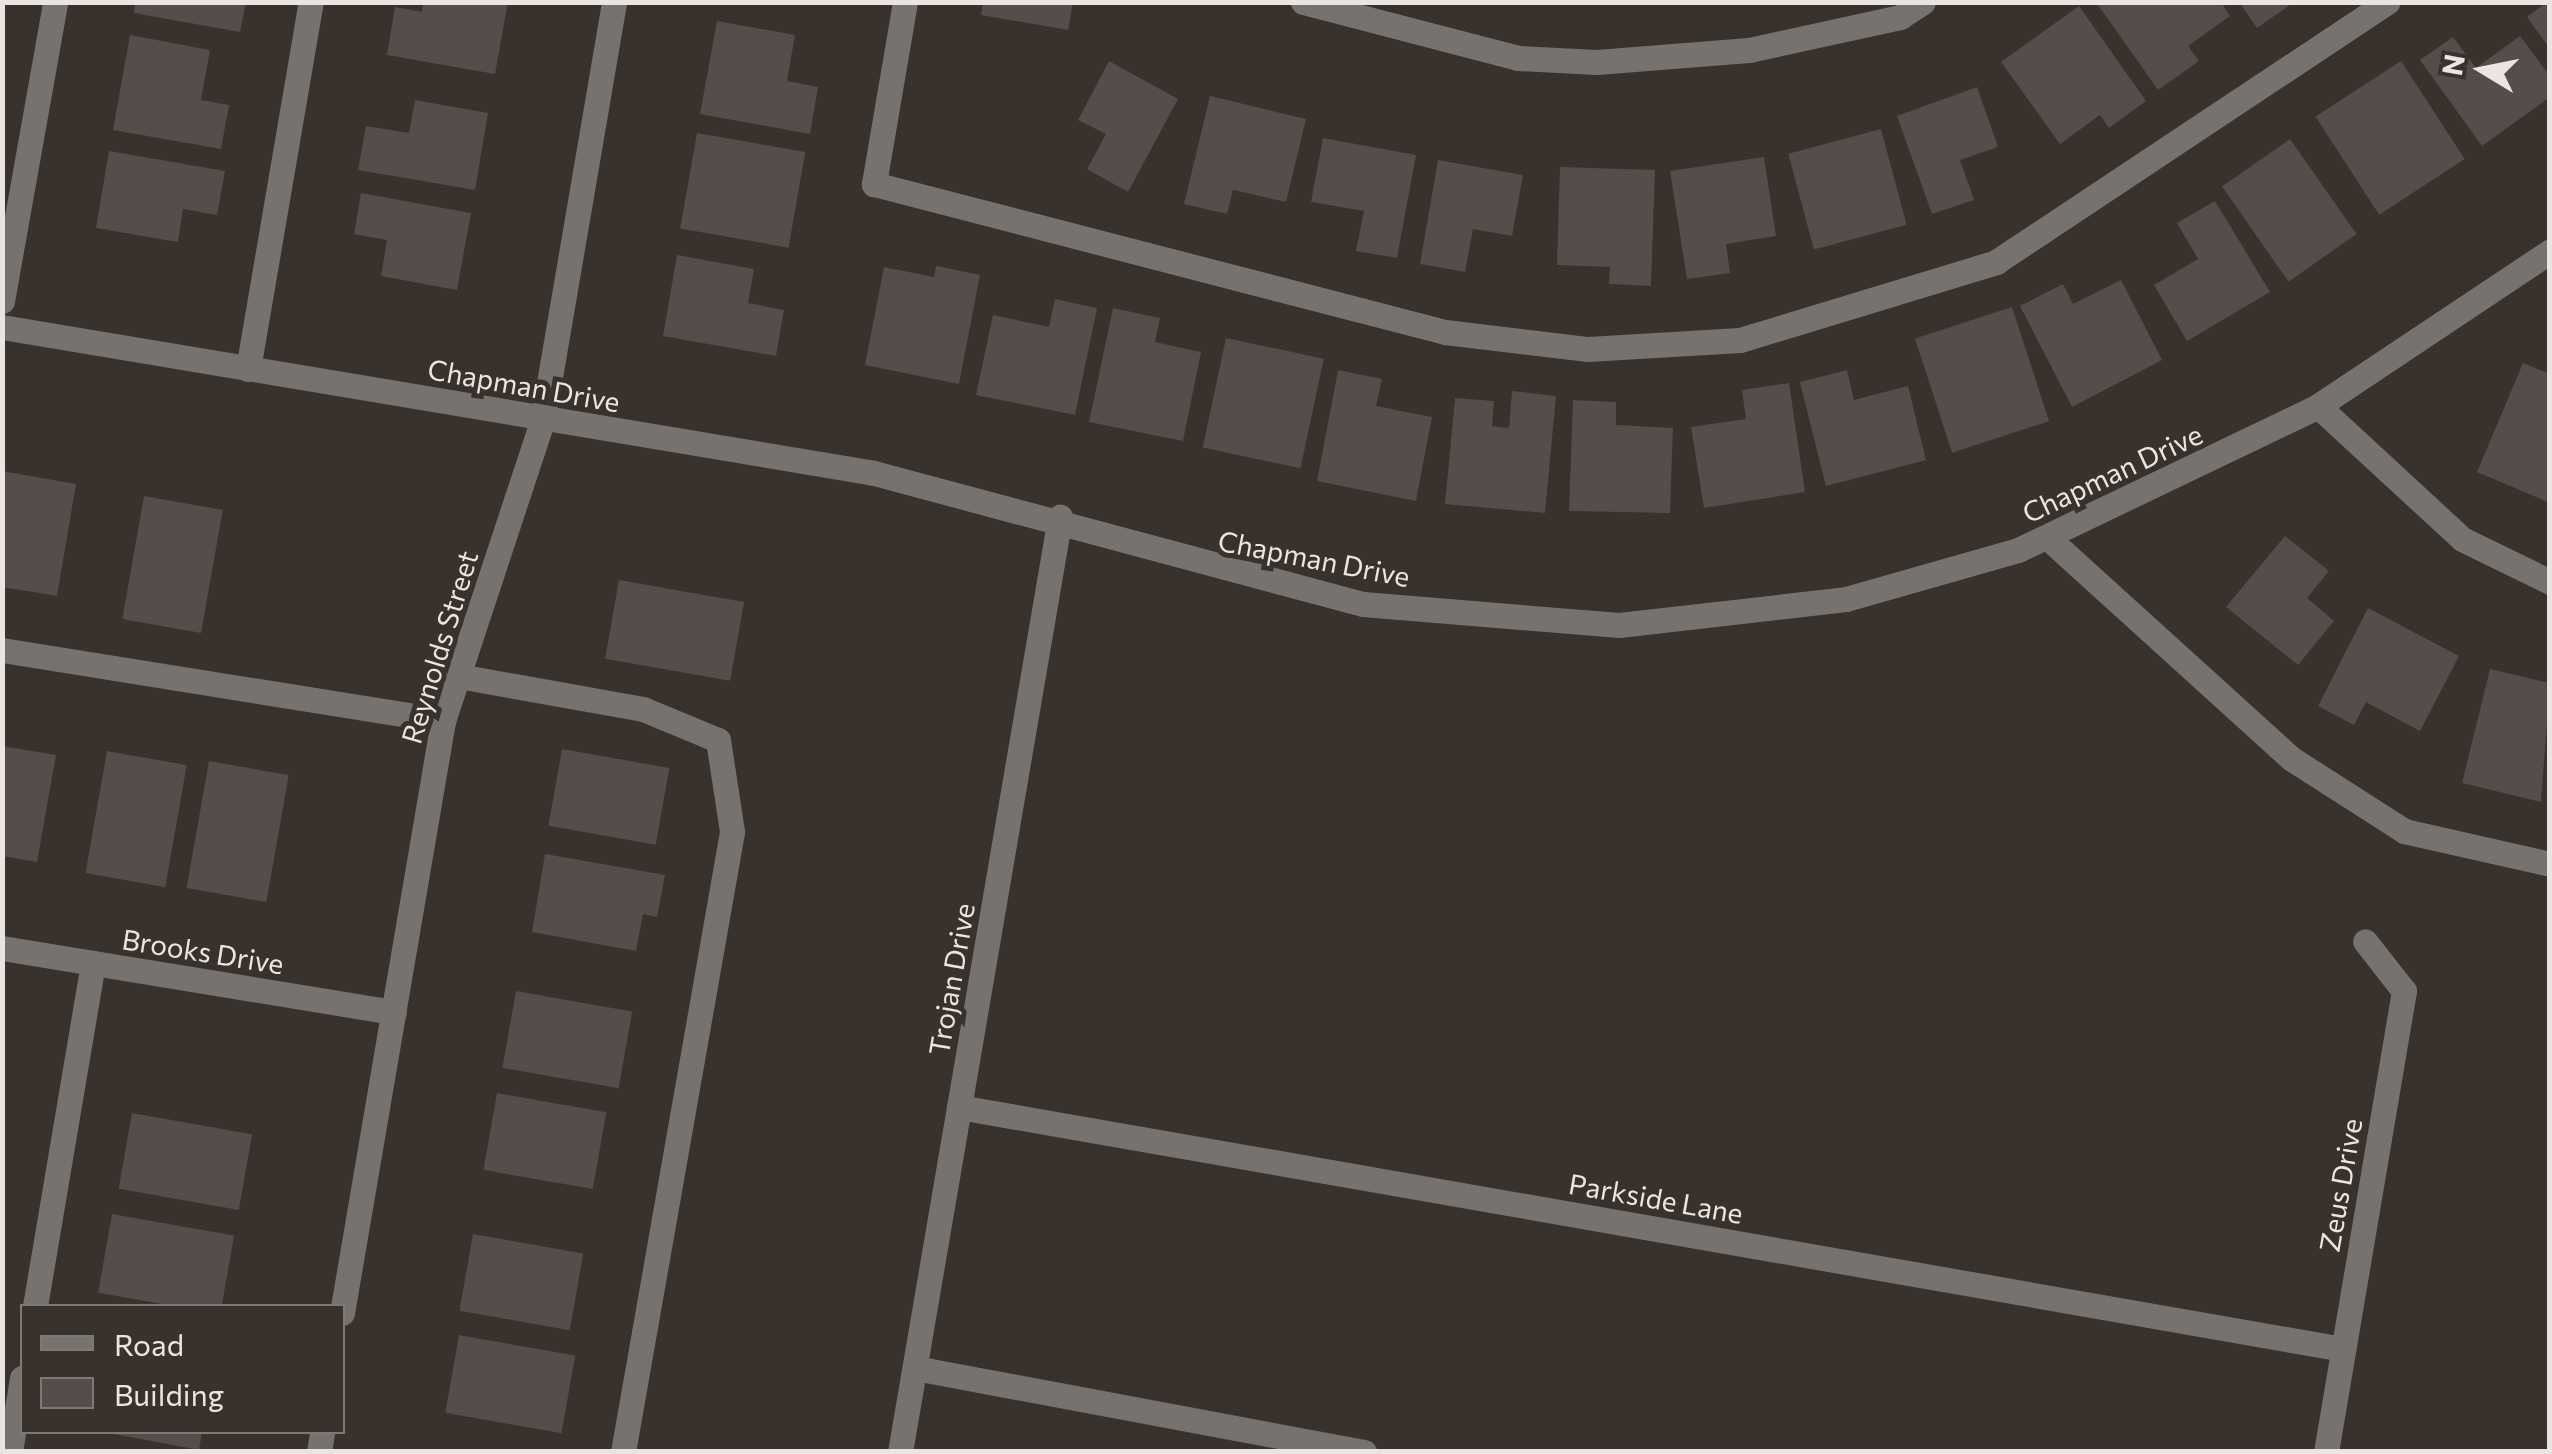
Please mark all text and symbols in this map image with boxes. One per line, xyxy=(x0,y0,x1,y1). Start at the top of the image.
north arrow xyxy=(2432,20,2532,120)
text: N xyxy=(2434,51,2471,78)
street label: Chapman Drive xyxy=(425,352,623,418)
street label: Chapman Drive xyxy=(2017,417,2207,529)
street label: Chapman Drive xyxy=(1215,523,1413,593)
street label: Reynolds Street xyxy=(394,546,484,748)
street label: Trojan Drive xyxy=(921,900,981,1058)
street label: Brooks Drive xyxy=(120,922,286,980)
street label: Zeus Drive xyxy=(2312,1116,2368,1254)
street label: Parkside Lane xyxy=(1566,1166,1746,1230)
legend xyxy=(20,1304,345,1434)
text: Road xyxy=(114,1325,184,1362)
text: Building xyxy=(114,1375,224,1412)

